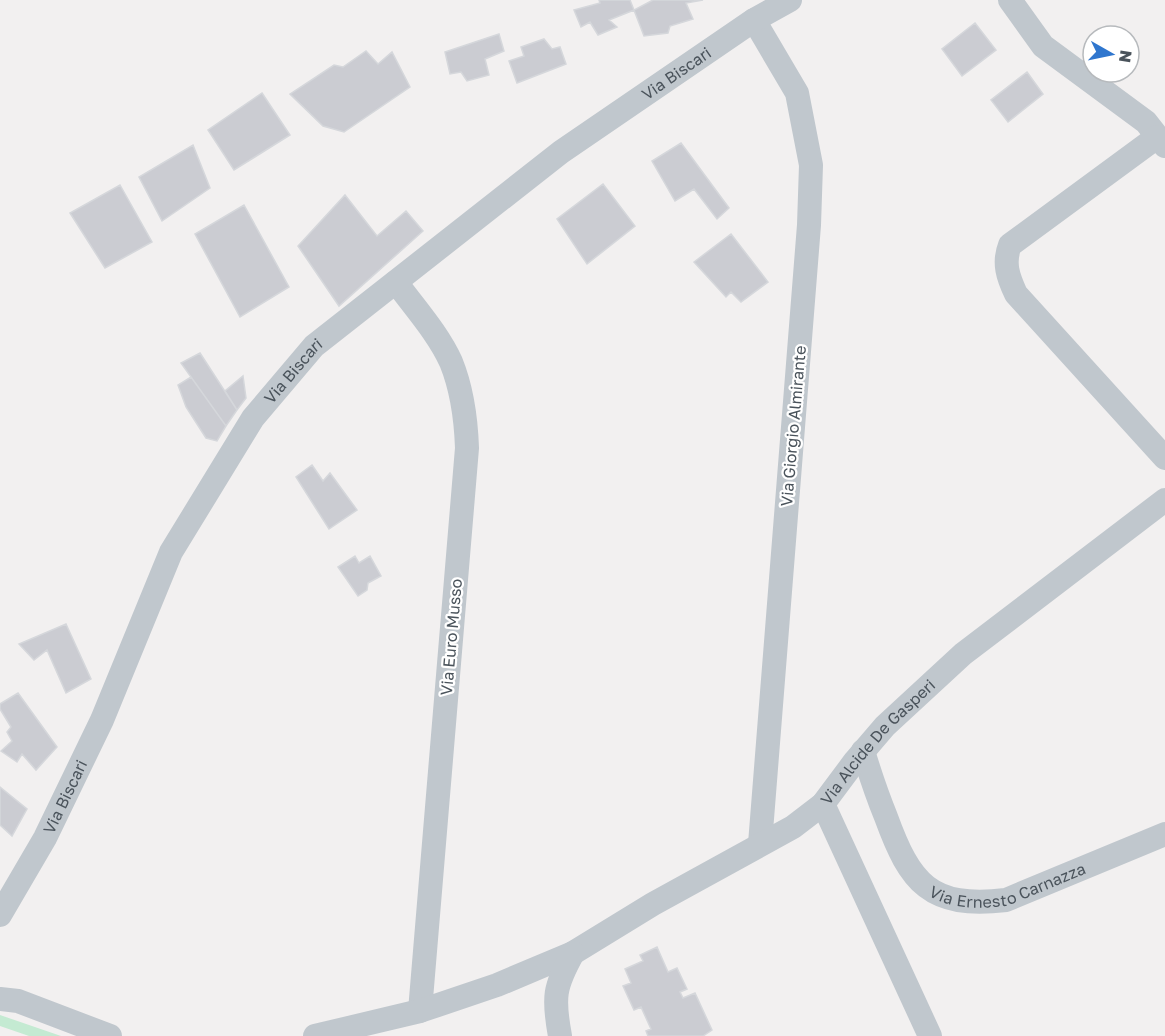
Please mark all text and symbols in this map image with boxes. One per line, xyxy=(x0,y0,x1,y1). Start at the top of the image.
north arrow xyxy=(1081,24,1141,84)
street label: Via Biscari xyxy=(638,42,715,104)
text: N xyxy=(1115,49,1137,64)
street label: Via Biscari xyxy=(260,333,326,408)
street label: Via Giorgio Almirante xyxy=(776,345,810,507)
street label: Via Euro Musso xyxy=(436,578,466,696)
street label: Via Alcide De Gasperi xyxy=(816,675,939,809)
street label: Via Biscari xyxy=(39,756,91,837)
street label: Via Ernesto Carnazza xyxy=(926,858,1088,912)

